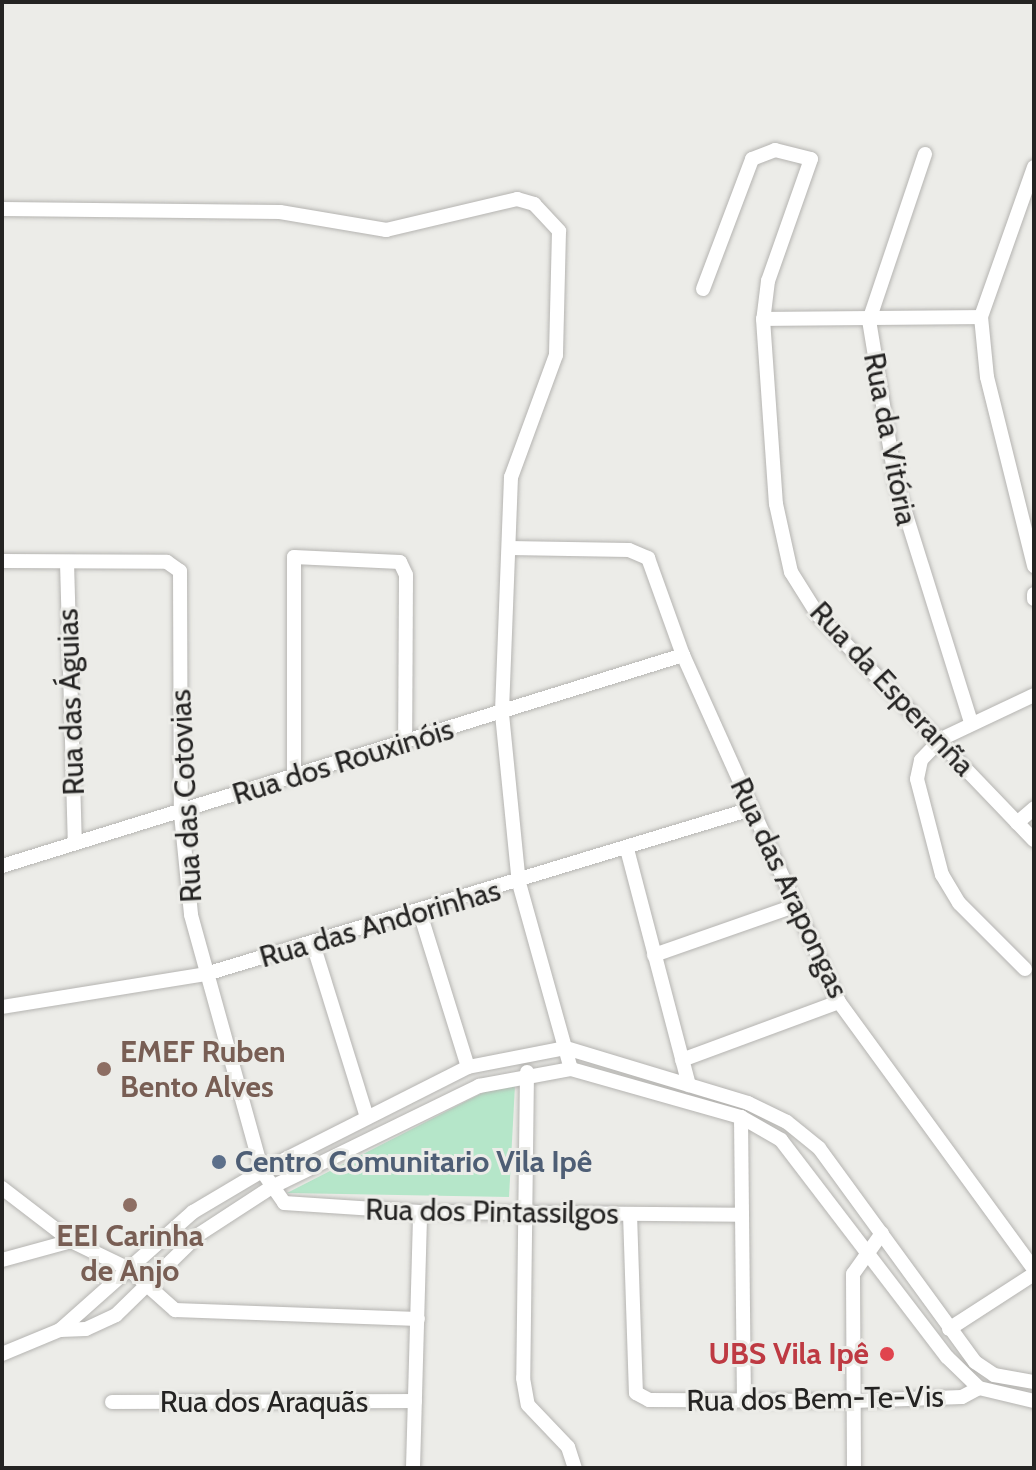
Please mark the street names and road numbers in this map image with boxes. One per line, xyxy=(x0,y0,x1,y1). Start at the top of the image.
street label: Rua da Vitória xyxy=(856,350,924,528)
street label: Rua da Esperanña xyxy=(802,594,982,784)
street label: Rua das Águias xyxy=(50,608,92,796)
street label: Rua das Cotovias xyxy=(162,689,210,903)
street label: Rua dos Rouxinóis xyxy=(228,711,458,813)
street label: Rua das Arapongas xyxy=(722,772,856,1004)
street label: Rua das Andorinhas xyxy=(255,872,505,976)
street label: Rua dos Pintassilgos xyxy=(365,1192,619,1232)
street label: Rua dos Bem-Te-Vis xyxy=(686,1379,944,1419)
street label: Rua dos Araquãs xyxy=(160,1384,368,1420)

